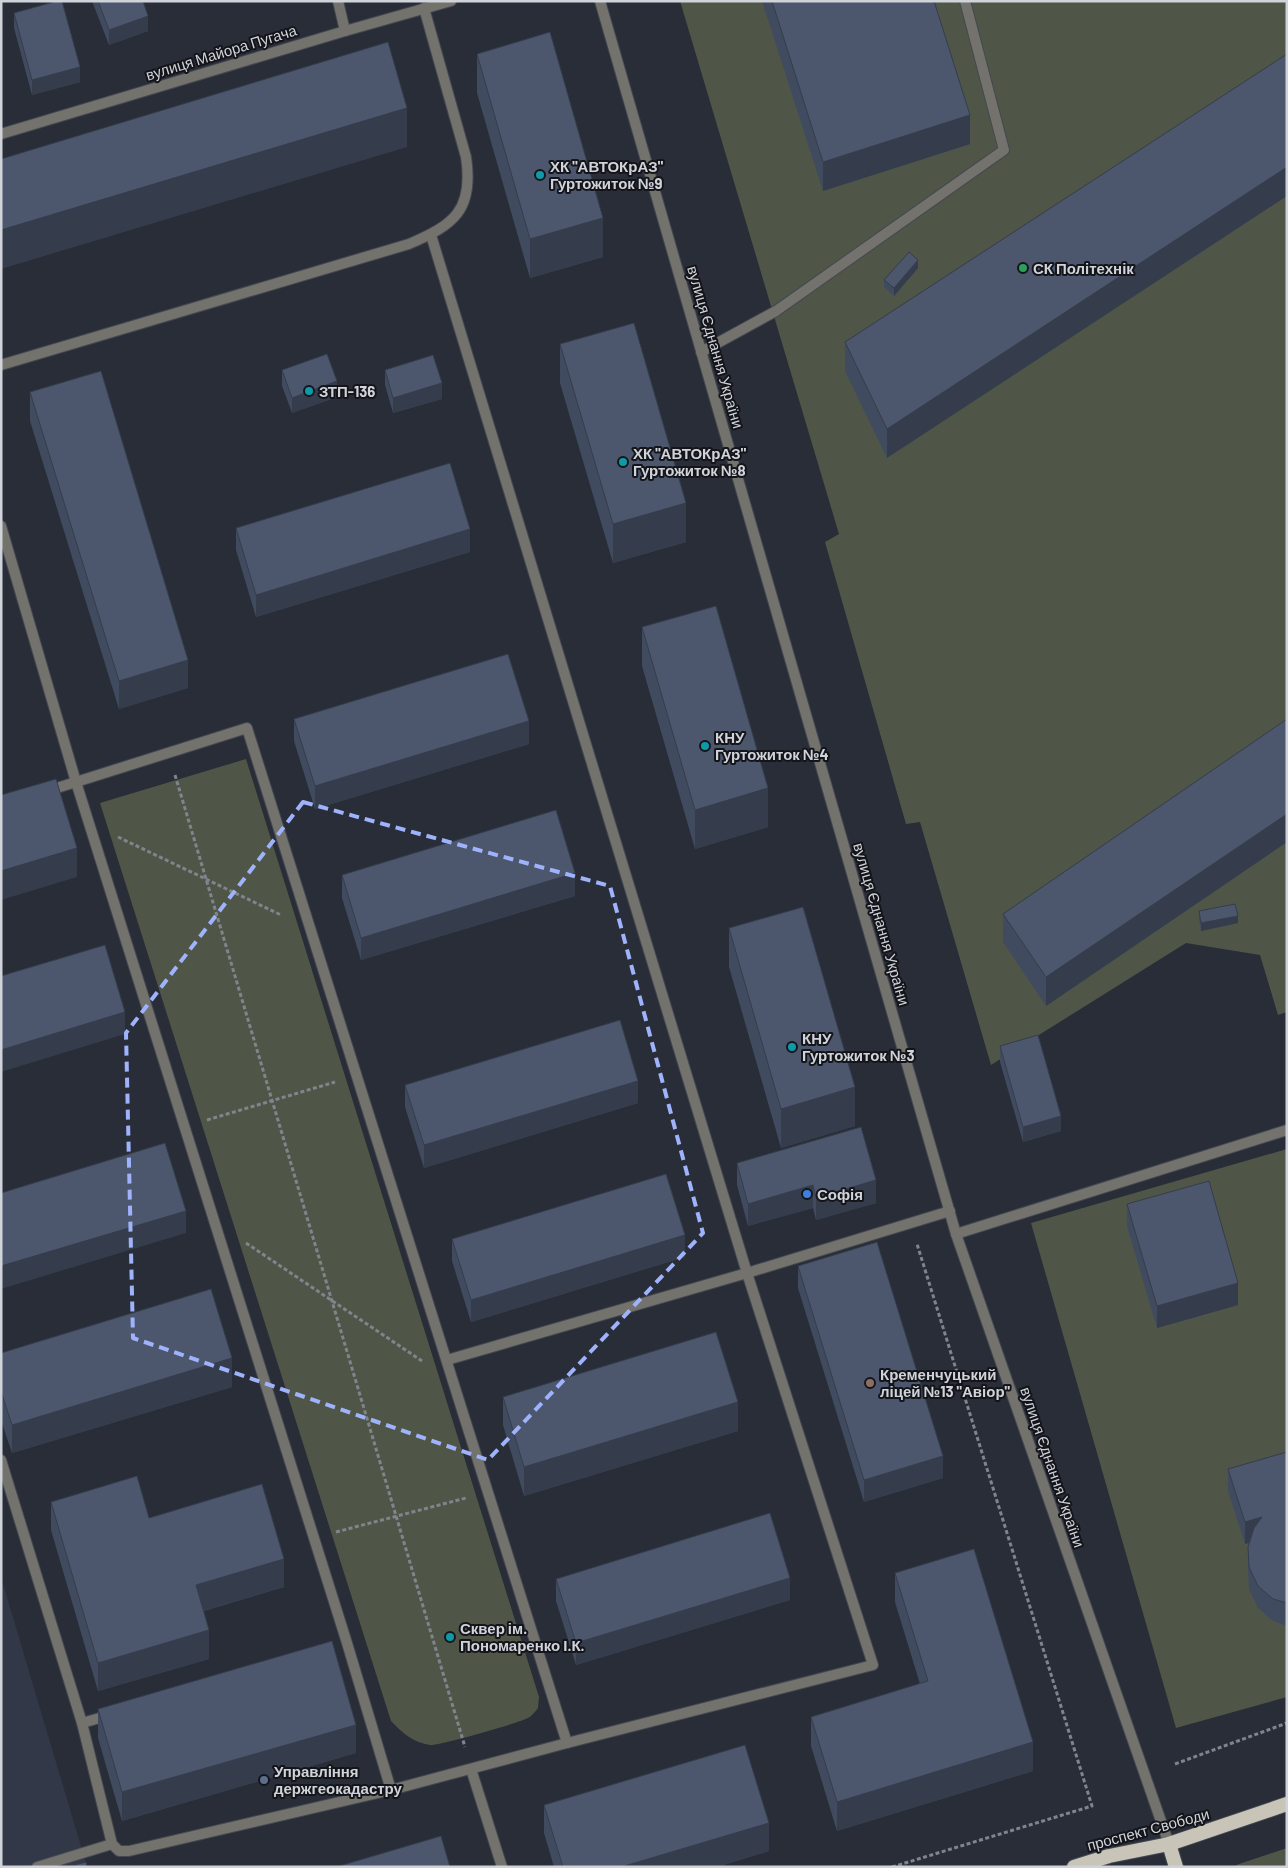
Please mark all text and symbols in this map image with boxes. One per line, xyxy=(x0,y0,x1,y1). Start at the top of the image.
street label: вулиця Майора Пугача xyxy=(143,20,299,84)
place label: ХК "АВТОКрАЗ" Гуртожиток №9 xyxy=(550,157,664,192)
marker: ХК "АВТОКрАЗ" Гуртожиток №9 xyxy=(534,169,546,181)
place label: СК Політехнік xyxy=(1033,259,1134,277)
marker: СК Політехнік xyxy=(1017,262,1029,274)
street label: вулиця Єднання України xyxy=(684,264,748,430)
place label: ЗТП-136 xyxy=(319,382,375,400)
marker: ЗТП-136 xyxy=(303,385,315,397)
place label: ХК "АВТОКрАЗ" Гуртожиток №8 xyxy=(633,444,747,479)
marker: ХК "АВТОКрАЗ" Гуртожиток №8 xyxy=(617,456,629,468)
place label: КНУ Гуртожиток №4 xyxy=(715,728,829,763)
marker: КНУ Гуртожиток №4 xyxy=(699,740,711,752)
street label: вулиця Єднання України xyxy=(850,841,914,1007)
place label: КНУ Гуртожиток №3 xyxy=(802,1029,915,1064)
marker: КНУ Гуртожиток №3 xyxy=(786,1041,798,1053)
place label: Софія xyxy=(817,1185,863,1203)
marker: Софія xyxy=(801,1188,813,1200)
place label: Кременчуцький ліцей №13 "Авіор" xyxy=(880,1365,1011,1400)
marker: Кременчуцький ліцей №13 "Авіор" xyxy=(864,1377,876,1389)
street label: вулиця Єднання України xyxy=(1017,1384,1089,1550)
place label: Сквер ім. Пономаренко І.К. xyxy=(460,1619,585,1654)
marker: Сквер ім. Пономаренко І.К. xyxy=(444,1631,456,1643)
place label: Управлiння держгеокадастру xyxy=(274,1762,403,1797)
marker: Управлiння держгеокадастру xyxy=(258,1774,270,1786)
street label: проспект Свободи xyxy=(1085,1804,1211,1854)

